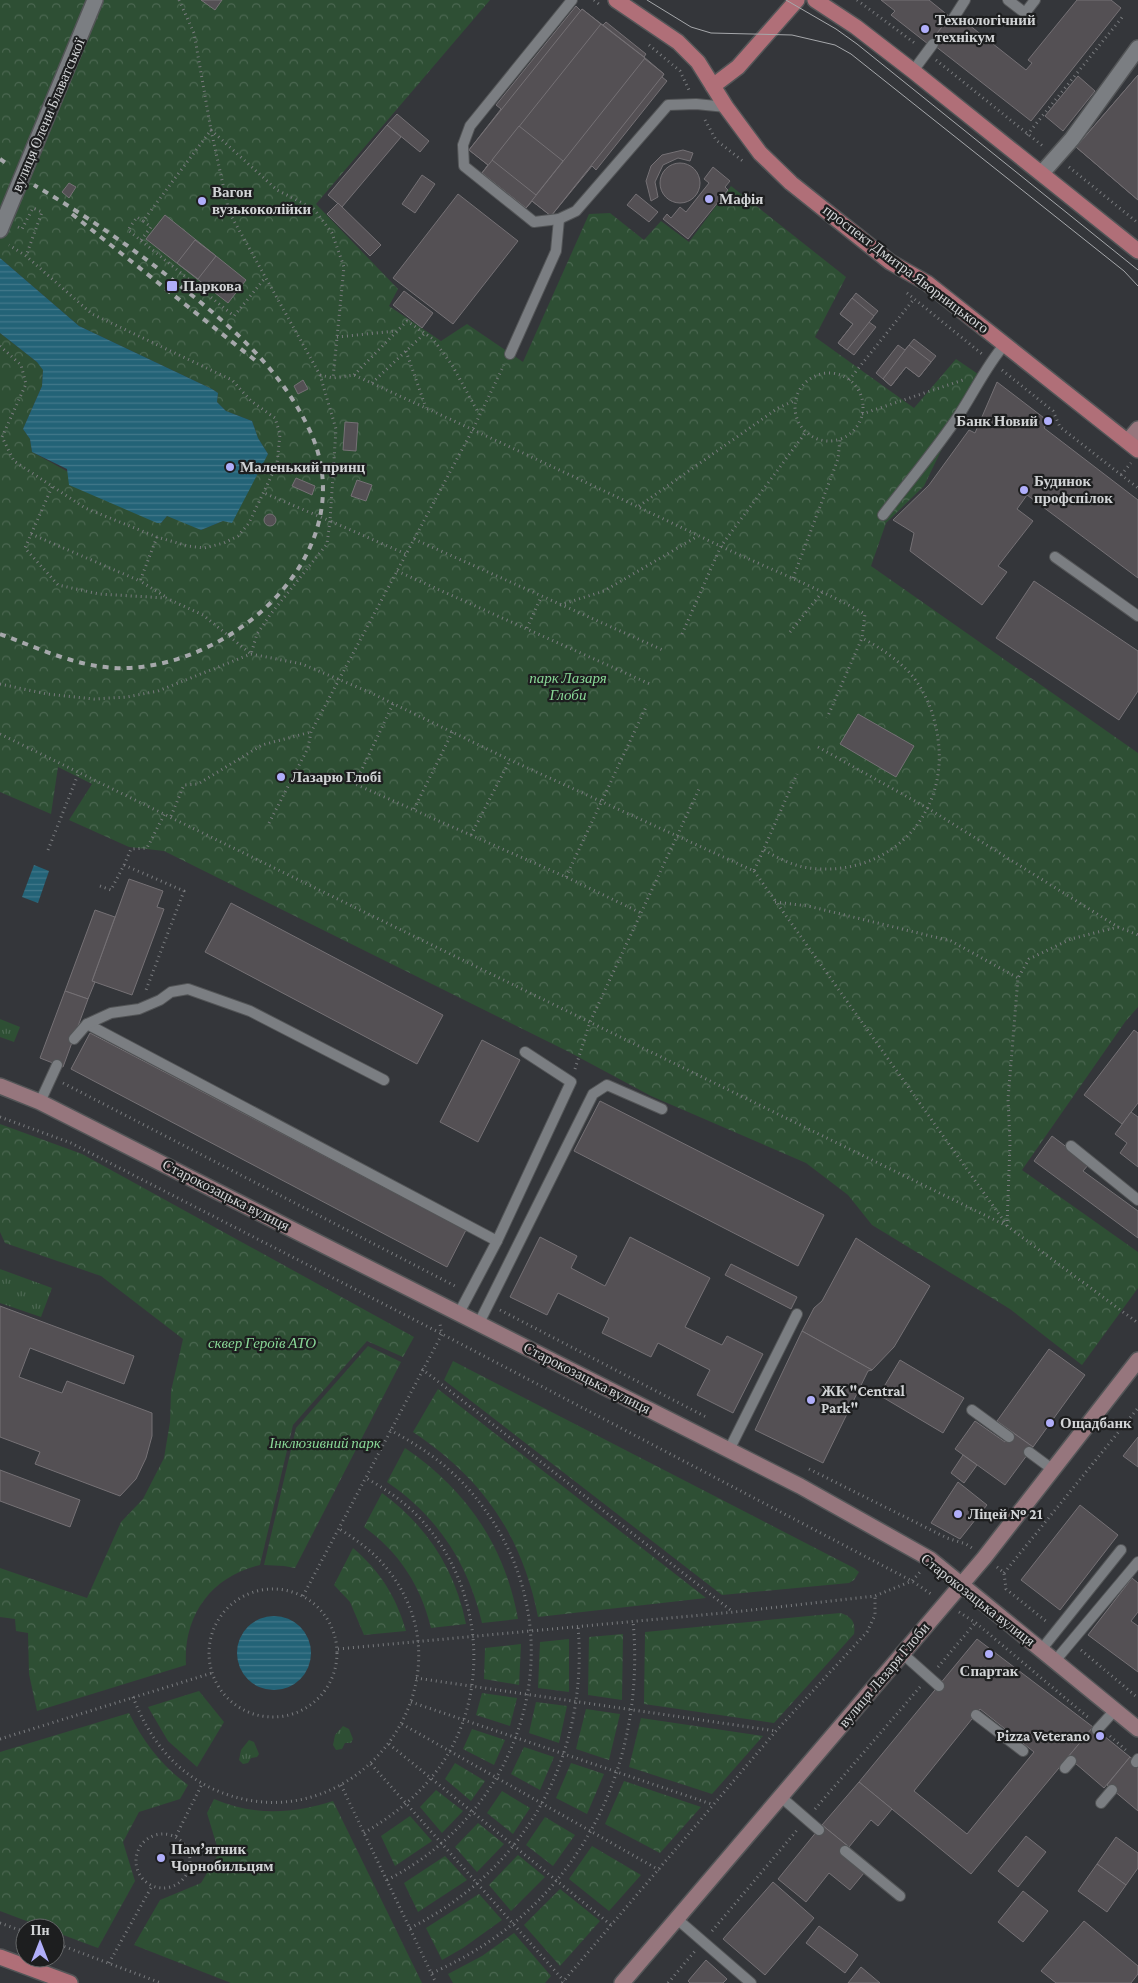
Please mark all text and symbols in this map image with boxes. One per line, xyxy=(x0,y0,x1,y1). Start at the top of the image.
place label: Технологічний технікум xyxy=(935,12,1036,45)
marker: Технологічний технікум xyxy=(919,23,931,35)
street label: вулиця Олени Блаватської xyxy=(8,35,88,194)
place label: Вагон вузькоколійки xyxy=(212,184,312,217)
place label: Мафія xyxy=(719,191,763,207)
marker: Мафія xyxy=(703,193,715,205)
marker: Вагон вузькоколійки xyxy=(196,195,208,207)
street label: проспект Дмитра Яворницького xyxy=(820,202,992,336)
place label: Паркова xyxy=(183,278,242,294)
marker: Паркова xyxy=(165,279,179,293)
place label: Банк Новий xyxy=(956,413,1038,429)
marker: Банк Новий xyxy=(1042,415,1054,427)
place label: Маленький принц xyxy=(240,459,366,475)
marker: Маленький принц xyxy=(224,461,236,473)
place label: Будинок профспілок xyxy=(1034,473,1113,506)
marker: Будинок профспілок xyxy=(1018,484,1030,496)
park label: парк Лазаря Глоби xyxy=(529,670,607,703)
place label: Лазарю Глобі xyxy=(291,769,381,785)
marker: Лазарю Глобі xyxy=(275,771,287,783)
street label: Старокозацька вулиця xyxy=(160,1156,292,1234)
park label: сквер Героїв АТО xyxy=(208,1335,316,1351)
street label: Старокозацька вулиця xyxy=(521,1339,653,1417)
place label: ЖК "Central Park" xyxy=(821,1383,905,1416)
marker: ЖК "Central Park" xyxy=(805,1394,817,1406)
place label: Ощадбанк xyxy=(1060,1415,1132,1431)
marker: Ощадбанк xyxy=(1044,1417,1056,1429)
park label: Інклюзивний парк xyxy=(268,1435,382,1451)
place label: Ліцей № 21 xyxy=(968,1506,1043,1522)
marker: Ліцей № 21 xyxy=(952,1508,964,1520)
street label: Старокозацька вулиця xyxy=(918,1551,1038,1649)
street label: вулиця Лазаря Глоби xyxy=(836,1619,932,1731)
marker: Спартак xyxy=(983,1648,995,1660)
place label: Спартак xyxy=(960,1663,1019,1679)
place label: Pizza Veterano xyxy=(997,1728,1090,1744)
marker: Pizza Veterano xyxy=(1094,1730,1106,1742)
place label: Пам’ятник Чорнобильцям xyxy=(171,1841,273,1874)
marker: Пам’ятник Чорнобильцям xyxy=(155,1852,167,1864)
north arrow xyxy=(15,1918,65,1968)
text: Пн xyxy=(31,1922,49,1938)

